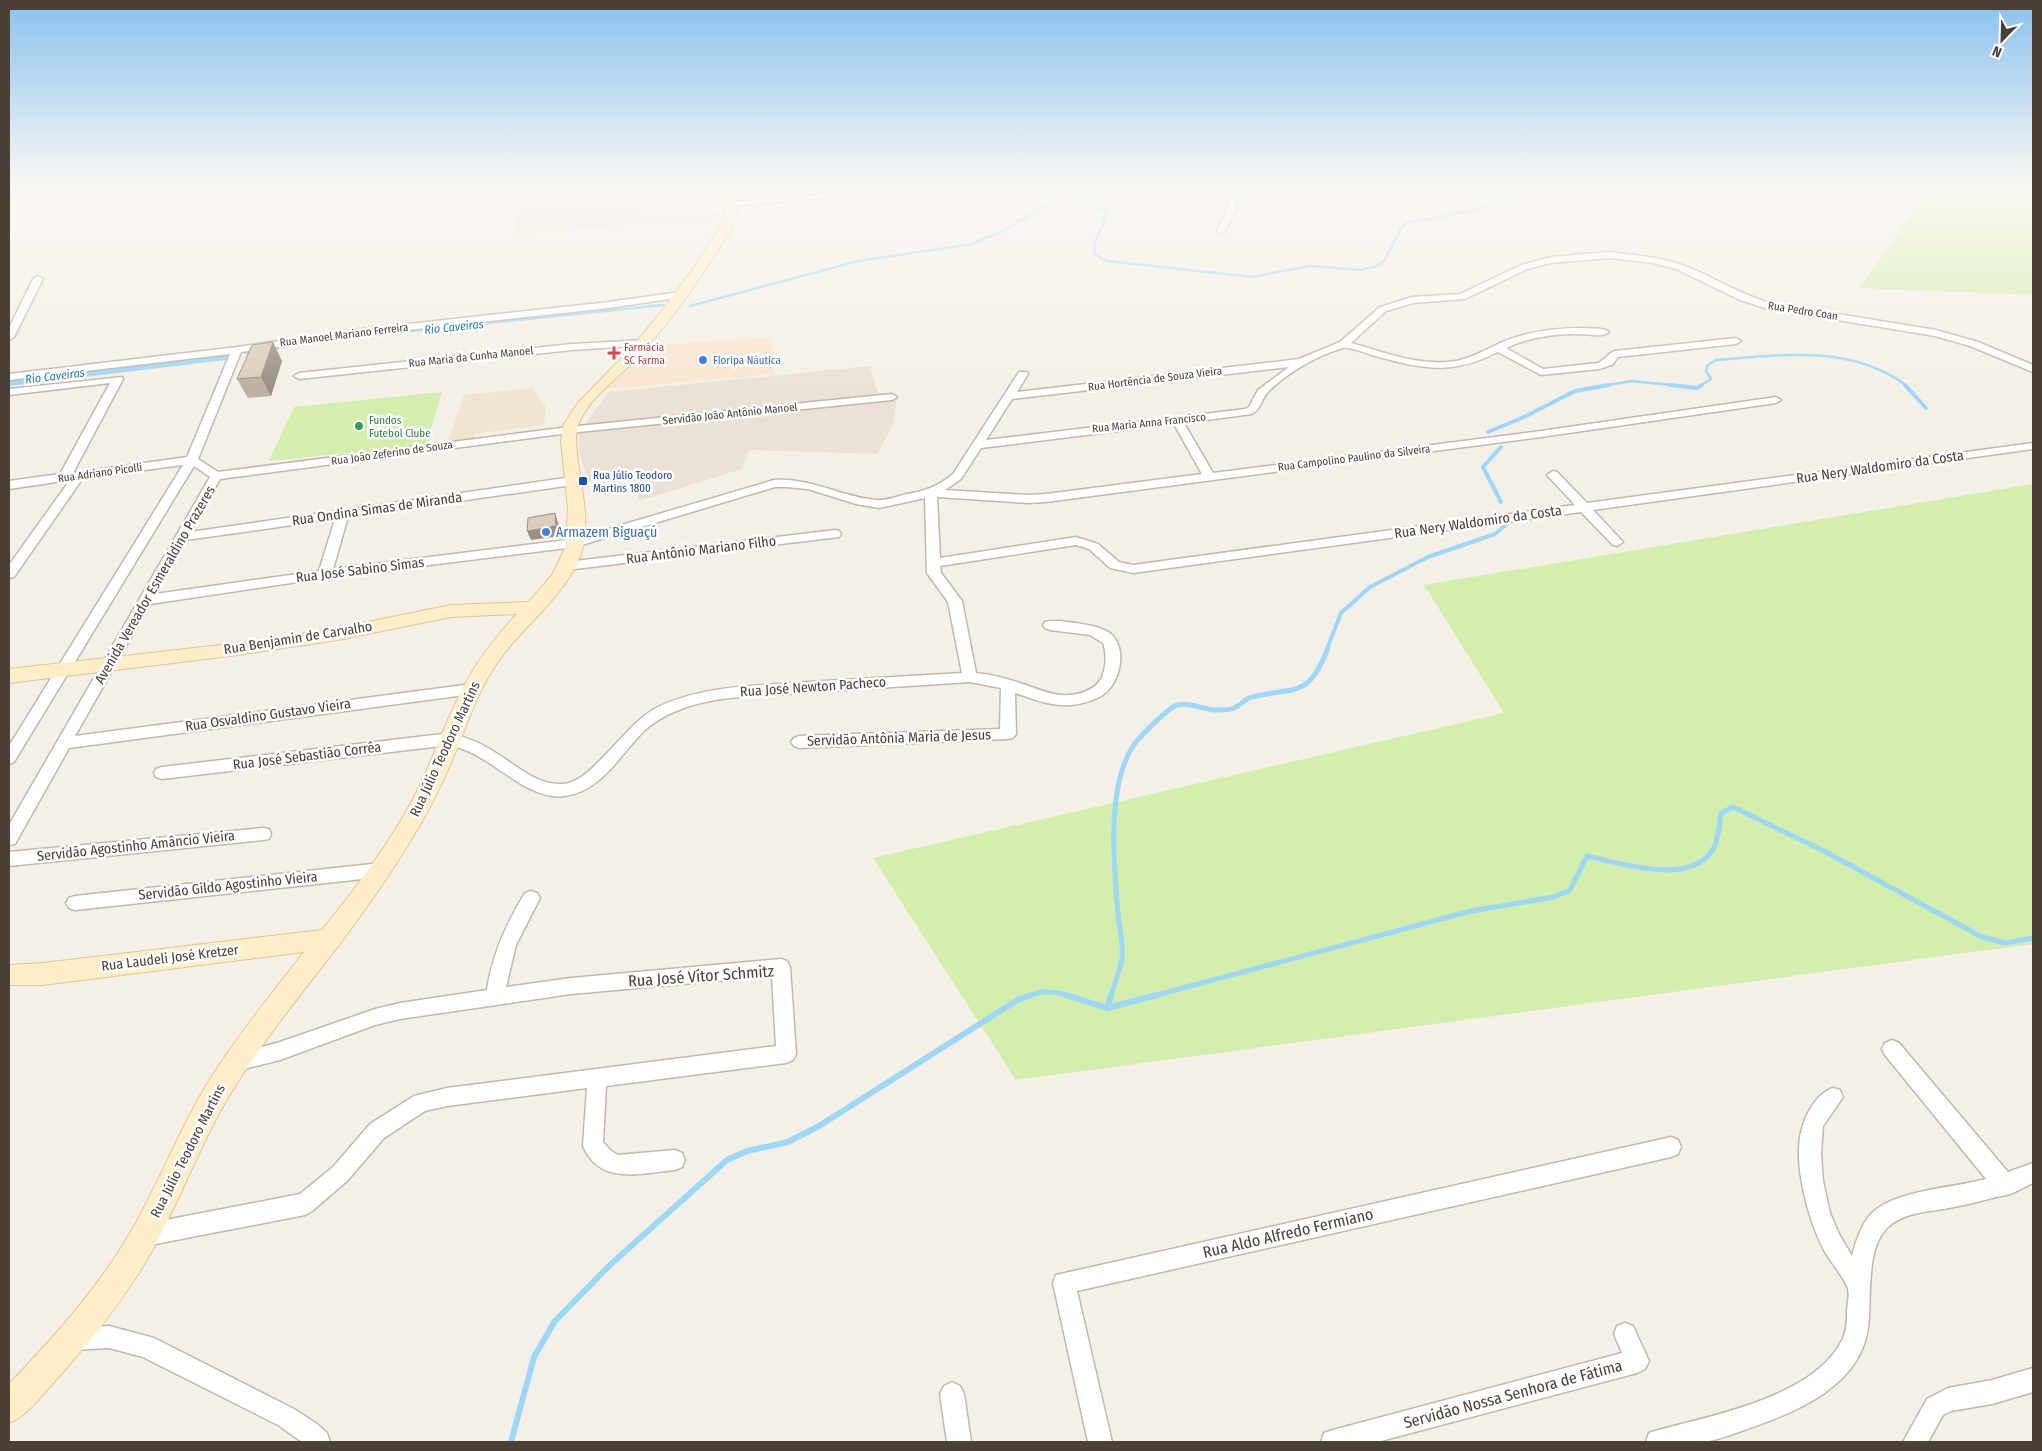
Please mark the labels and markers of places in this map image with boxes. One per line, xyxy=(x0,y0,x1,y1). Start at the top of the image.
place label: Farmácia SC Farma xyxy=(624,341,665,367)
marker: Farmácia SC Farma xyxy=(608,347,620,359)
marker: Floripa Náutica xyxy=(697,354,709,366)
place label: Floripa Náutica xyxy=(713,354,781,367)
place label: Fundos Futebol Clube xyxy=(369,414,431,440)
marker: Fundos Futebol Clube xyxy=(353,420,365,432)
place label: Rua Júlio Teodoro Martins 1800 xyxy=(593,469,672,495)
marker: Rua Júlio Teodoro Martins 1800 xyxy=(577,475,589,487)
place label: Armazem Biguaçú xyxy=(556,524,657,541)
marker: Armazem Biguaçú xyxy=(540,526,552,538)

